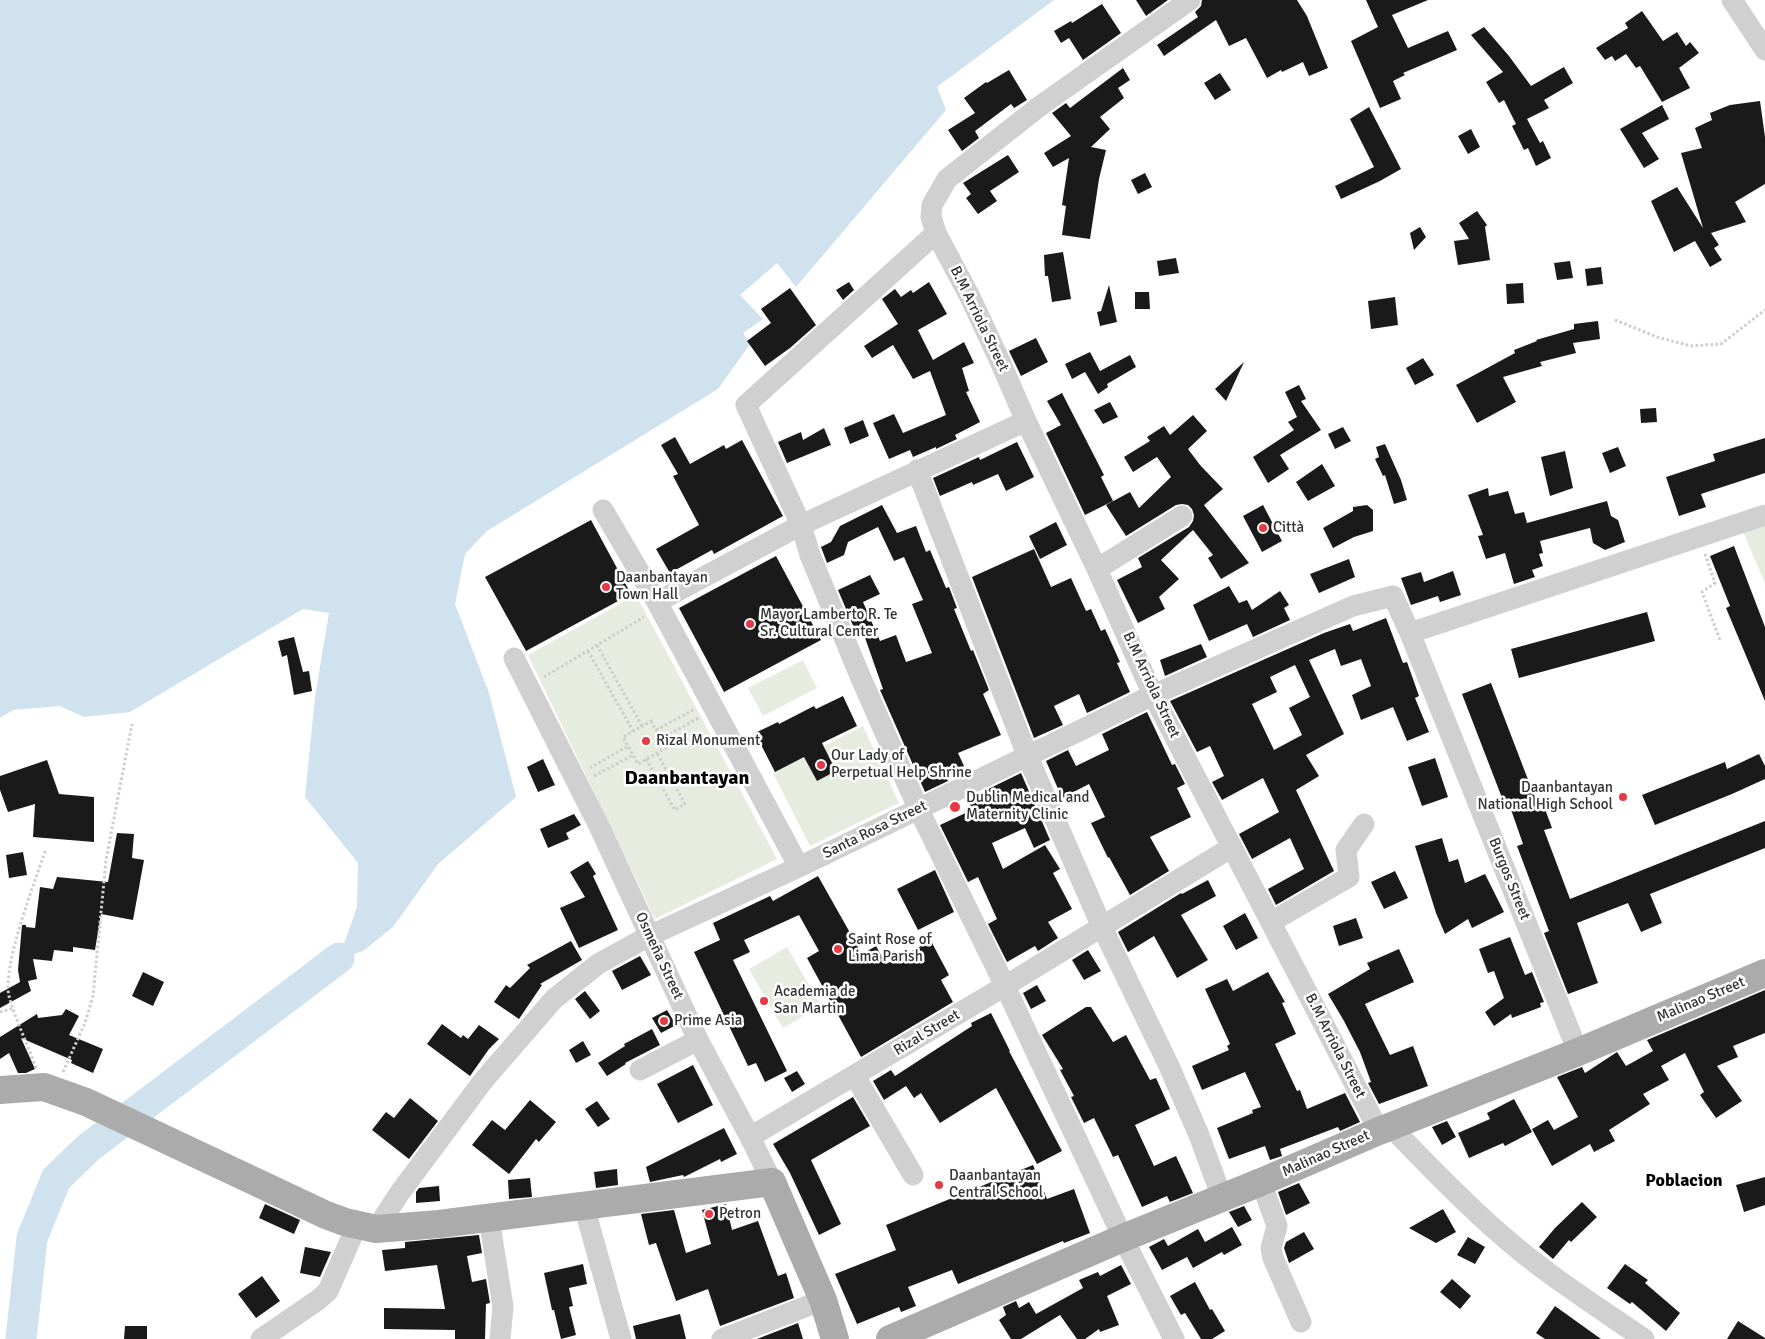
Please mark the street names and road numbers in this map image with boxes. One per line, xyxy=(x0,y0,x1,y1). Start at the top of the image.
street label: B.M Arriola Street xyxy=(946,263,1012,375)
street label: B.M Arriola Street xyxy=(1119,629,1183,741)
street label: Santa Rosa Street xyxy=(820,797,930,863)
street label: Burgos Street xyxy=(1484,835,1534,923)
street label: Osmeña Street xyxy=(631,910,687,1002)
street label: Malinao Street xyxy=(1654,973,1748,1027)
street label: B.M Arriola Street xyxy=(1301,991,1369,1101)
street label: Rizal Street xyxy=(891,1006,963,1060)
street label: Malinao Street xyxy=(1279,1127,1373,1181)

